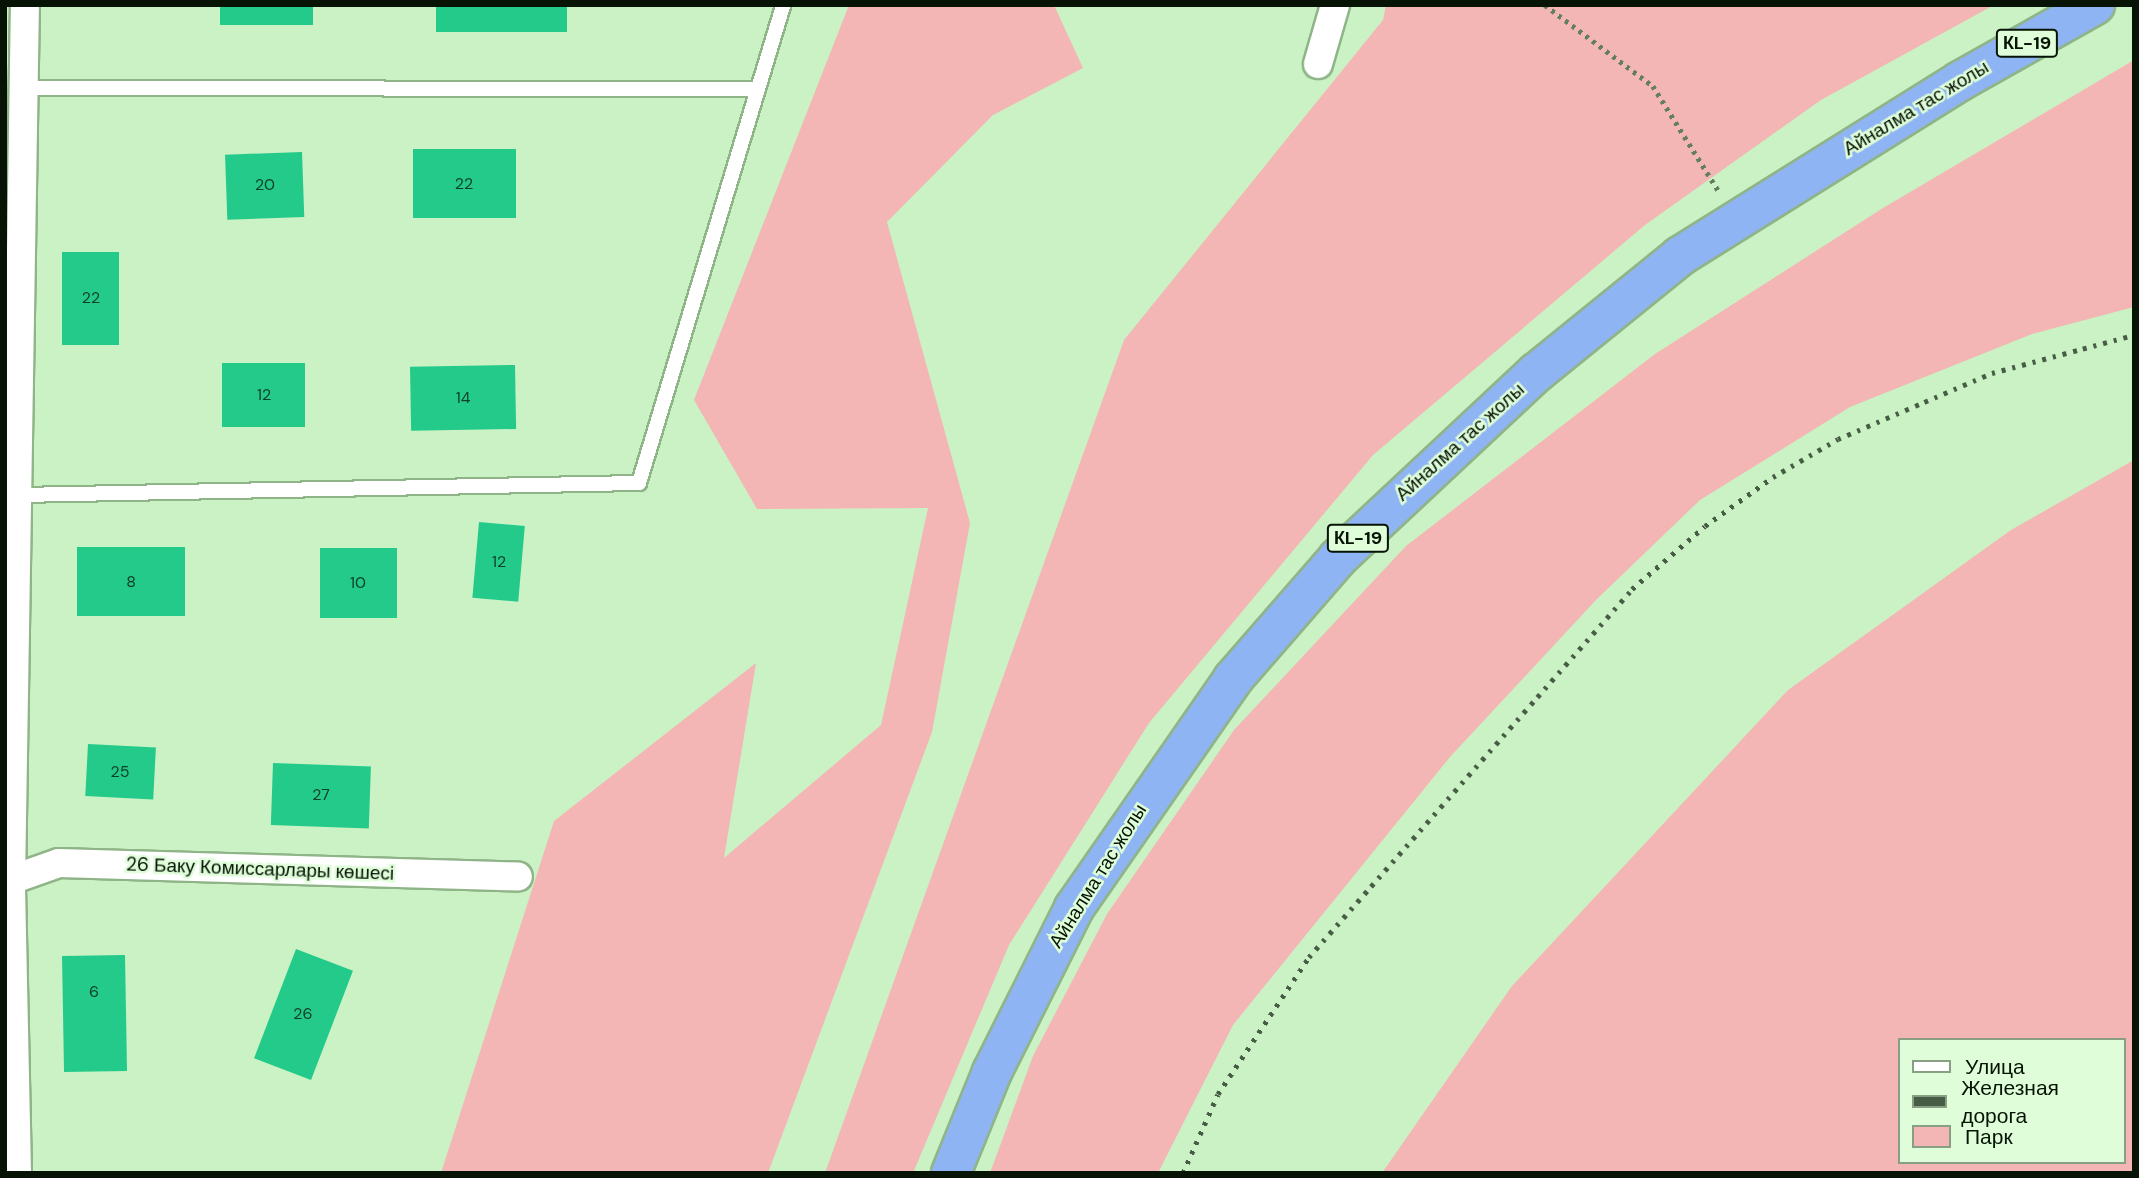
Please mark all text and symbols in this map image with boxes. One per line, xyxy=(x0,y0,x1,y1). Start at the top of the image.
road number: КL-19 xyxy=(1996,28,2058,58)
street label: Айналма тас жолы xyxy=(1839,56,1993,160)
house number: 22 xyxy=(455,174,473,194)
house number: 20 xyxy=(255,175,275,195)
house number: 22 xyxy=(82,288,100,308)
street label: Айналма тас жолы xyxy=(1391,378,1529,506)
house number: 12 xyxy=(257,385,271,405)
house number: 14 xyxy=(456,388,470,408)
road number: КL-19 xyxy=(1326,524,1390,552)
house number: 12 xyxy=(492,552,506,572)
house number: 8 xyxy=(126,572,136,592)
house number: 10 xyxy=(350,573,366,593)
house number: 25 xyxy=(111,762,129,782)
house number: 27 xyxy=(312,785,330,805)
street label: Айналма тас жолы xyxy=(1045,800,1151,952)
street label: 26 Баку Комиссарлары көшесі xyxy=(126,853,394,885)
house number: 6 xyxy=(89,982,99,1002)
house number: 26 xyxy=(293,1004,313,1024)
legend xyxy=(1898,1038,2125,1164)
text: Улица xyxy=(1965,1053,2025,1081)
text: Железная дорога xyxy=(1961,1074,2059,1130)
text: Парк xyxy=(1965,1123,2013,1151)

